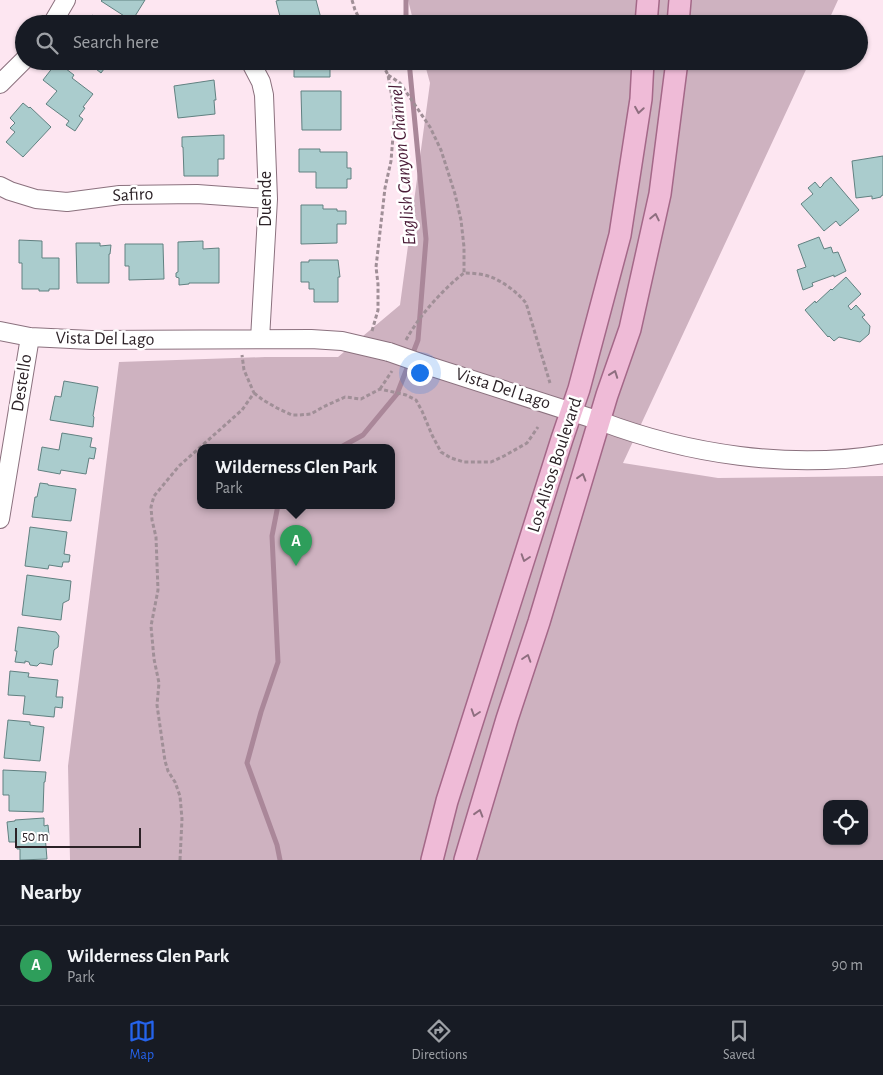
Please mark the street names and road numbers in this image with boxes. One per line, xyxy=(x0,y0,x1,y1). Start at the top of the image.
street label: Duende xyxy=(257,171,275,227)
street label: Safiro xyxy=(112,185,154,205)
street label: Vista Del Lago xyxy=(55,329,155,349)
street label: Destello xyxy=(9,353,35,413)
street label: Vista Del Lago xyxy=(453,365,553,413)
street label: Los Alisos Boulevard xyxy=(525,395,585,535)

